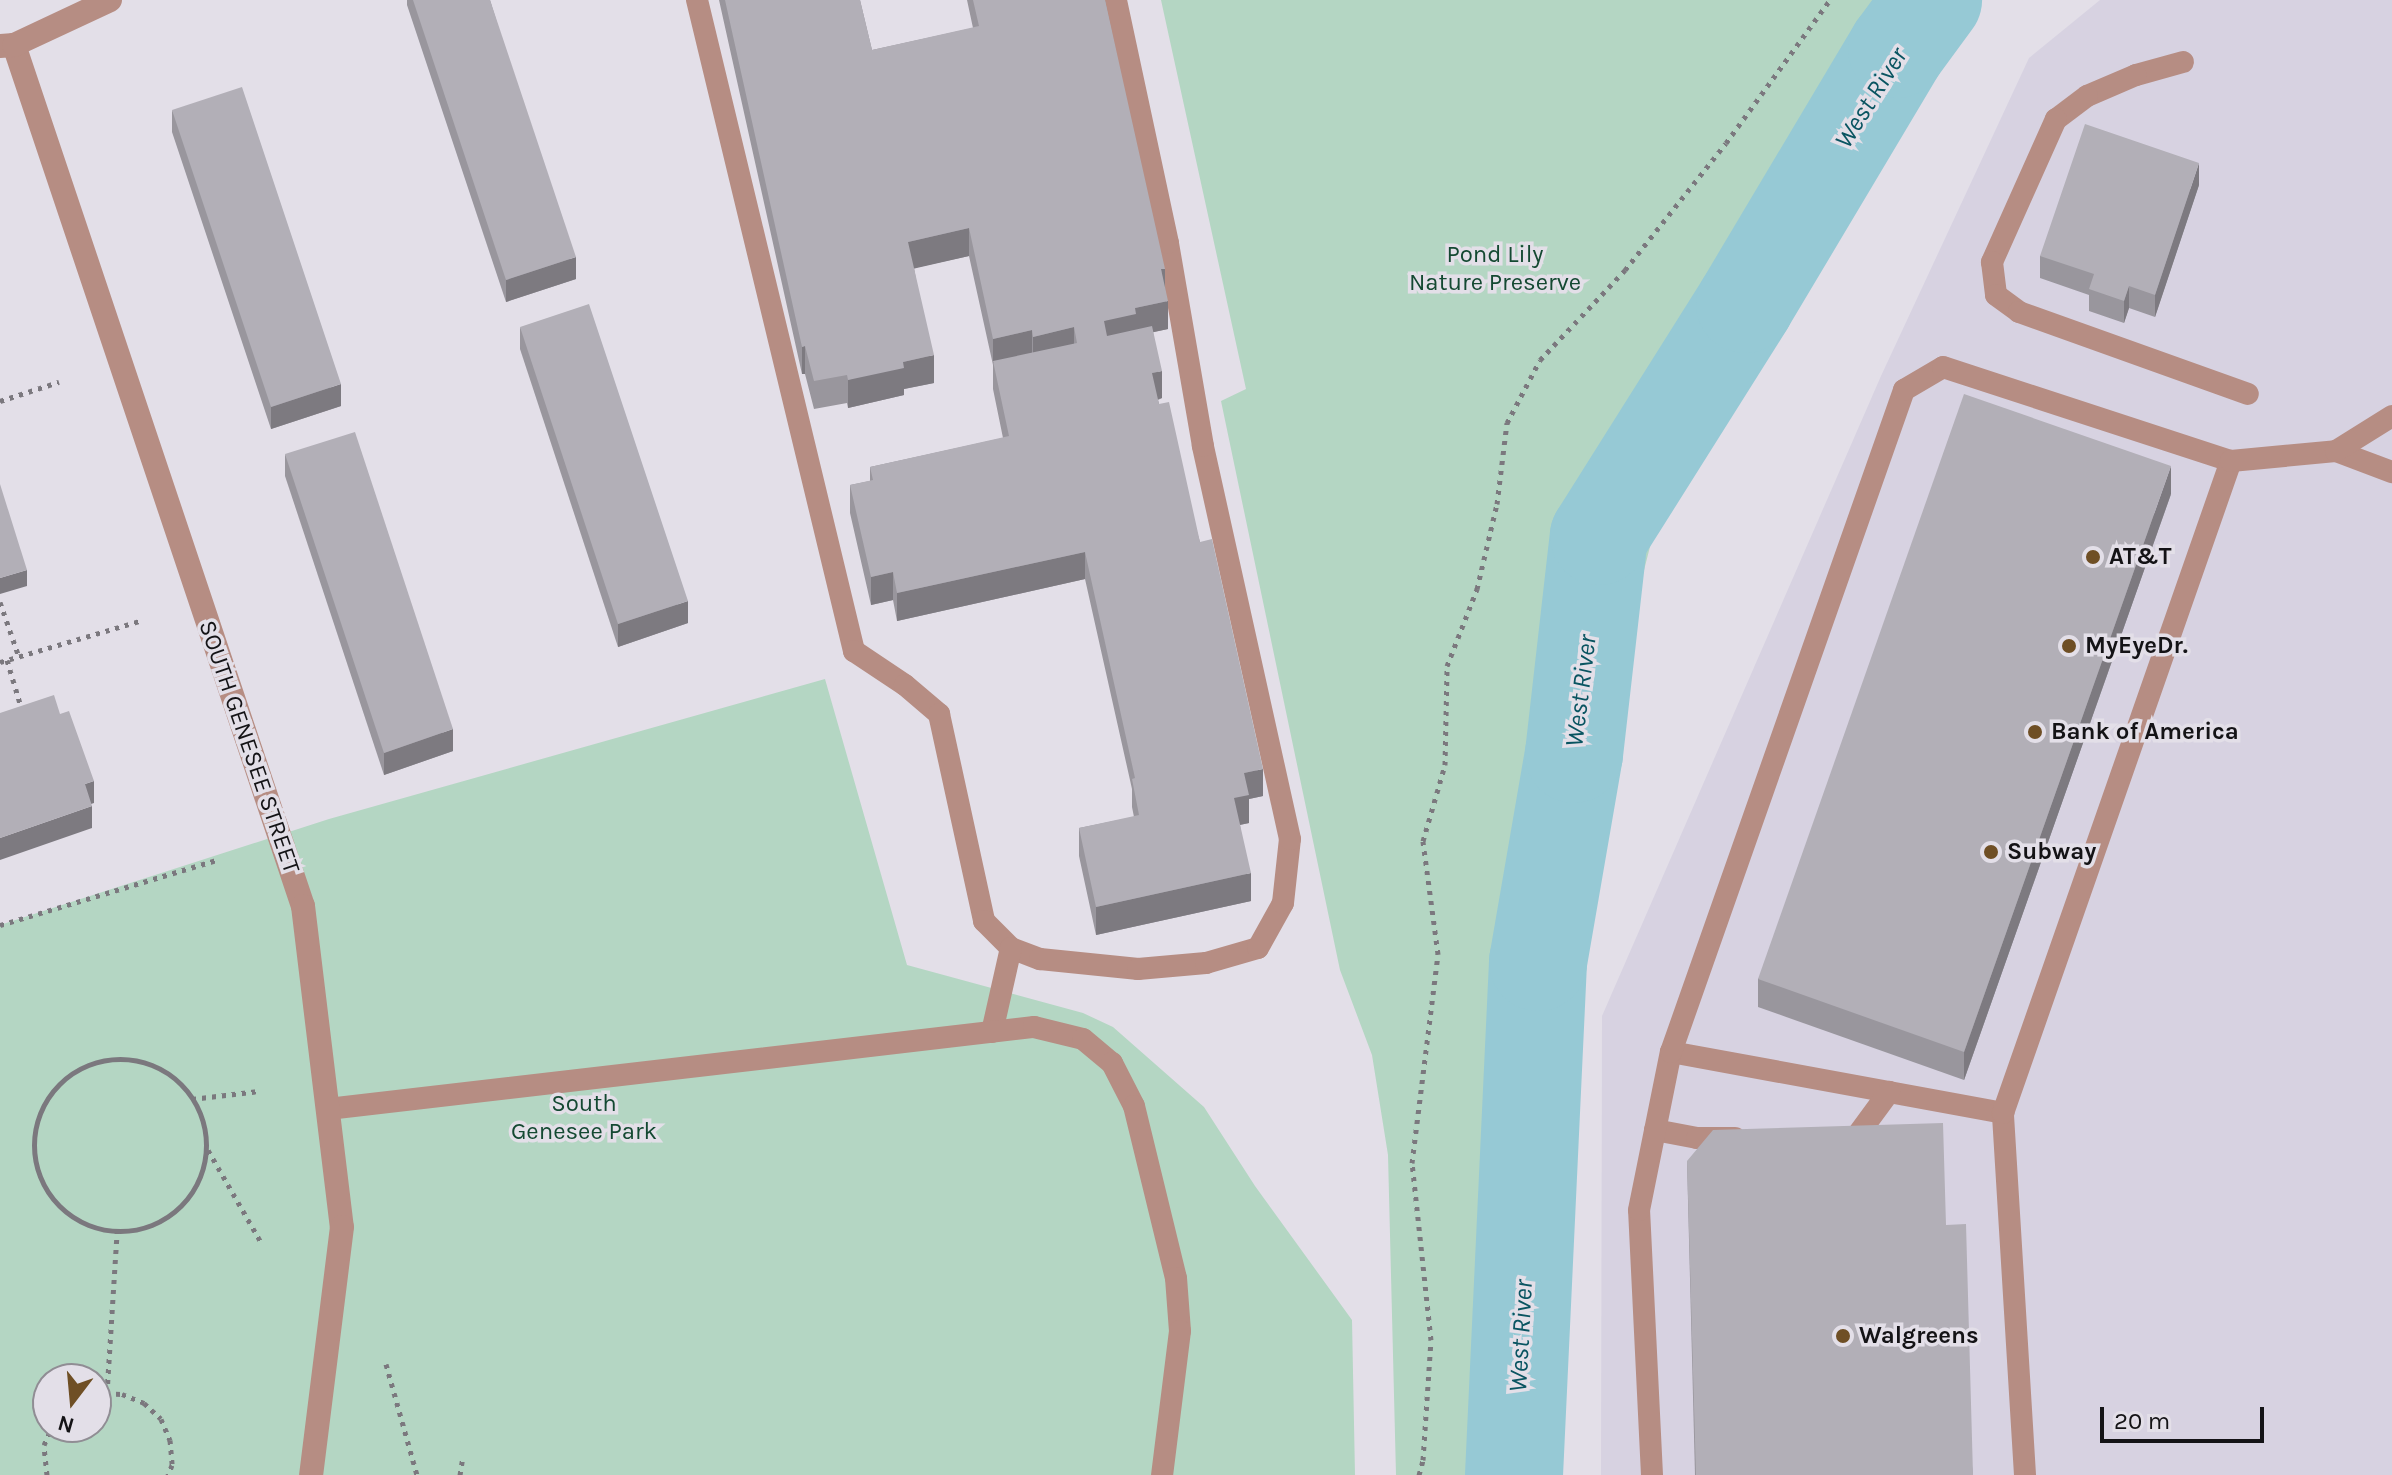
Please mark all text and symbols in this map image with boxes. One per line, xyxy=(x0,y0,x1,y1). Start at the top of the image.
water label: West River xyxy=(1828,42,1914,154)
park label: Pond Lily Nature Preserve xyxy=(1409,241,1581,297)
place label: AT&T xyxy=(2109,543,2172,571)
marker: AT&T xyxy=(2084,548,2102,566)
street label: SOUTH GENESEE STREET xyxy=(192,617,306,877)
place label: MyEyeDr. xyxy=(2085,632,2188,660)
water label: West River xyxy=(1559,633,1603,749)
marker: MyEyeDr. xyxy=(2060,637,2078,655)
place label: Bank of America xyxy=(2051,718,2239,746)
marker: Bank of America xyxy=(2026,723,2044,741)
place label: Subway xyxy=(2007,838,2096,866)
marker: Subway xyxy=(1982,843,2000,861)
park label: South Genesee Park xyxy=(511,1090,657,1146)
water label: West River xyxy=(1502,1279,1540,1393)
place label: Walgreens xyxy=(1859,1322,1979,1350)
marker: Walgreens xyxy=(1834,1327,1852,1345)
north arrow xyxy=(32,1363,112,1443)
scale bar xyxy=(2104,1391,2268,1441)
text: 20 m xyxy=(2114,1407,2170,1435)
text: N xyxy=(55,1409,77,1439)

